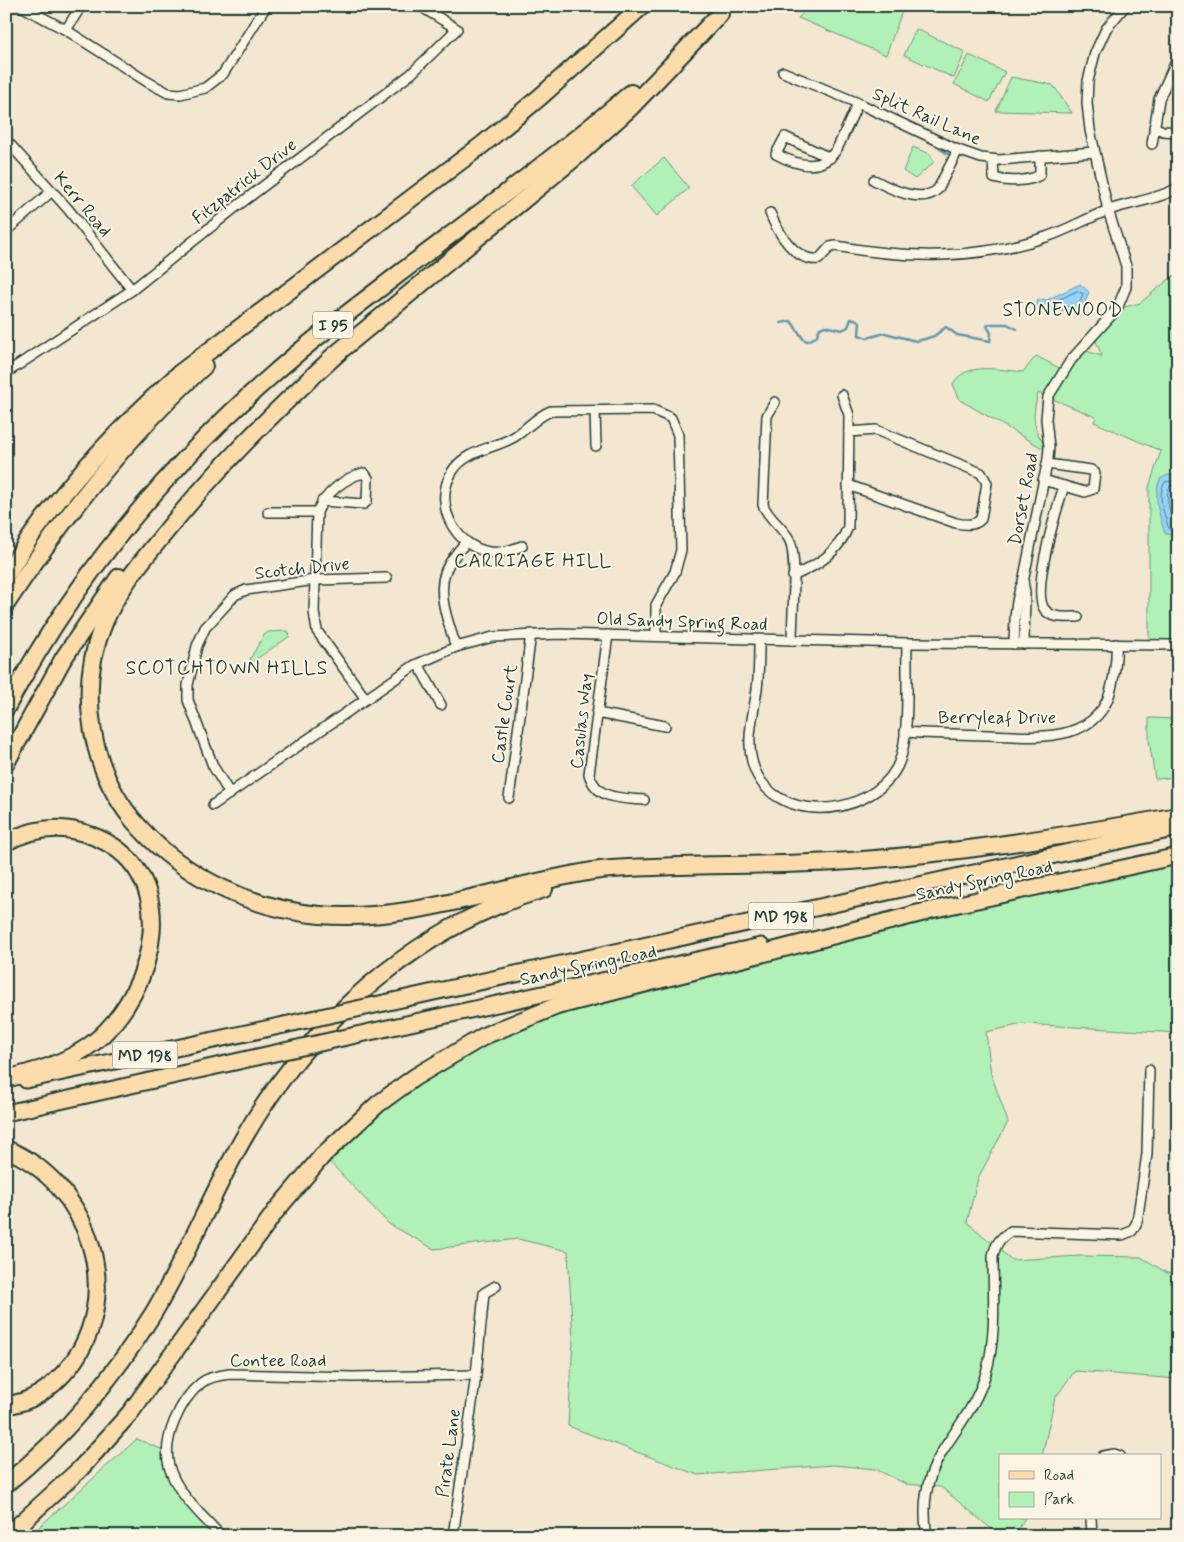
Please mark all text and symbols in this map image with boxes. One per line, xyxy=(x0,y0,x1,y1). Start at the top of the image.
street label: Split Rail Lane xyxy=(868,82,985,152)
street label: Fitzpatrick Drive xyxy=(187,133,302,230)
street label: Kerr Road xyxy=(48,167,117,242)
district label: STONEWOOD xyxy=(1003,298,1123,323)
road number: I 95 xyxy=(313,312,353,338)
street label: Dorset Road xyxy=(1003,451,1045,548)
district label: CARRIAGE HILL xyxy=(454,549,612,574)
street label: Scotch Drive xyxy=(253,552,351,586)
street label: Old Sandy Spring Road xyxy=(596,607,768,639)
district label: SCOTCHTOWN HILLS xyxy=(126,656,328,681)
street label: Castle Court xyxy=(486,663,524,765)
street label: Casulas Way xyxy=(565,672,599,770)
street label: Berryleaf Drive xyxy=(938,706,1056,730)
street label: Sandy Spring Road xyxy=(914,855,1055,908)
road number: MD 198 xyxy=(748,902,814,929)
street label: Sandy Spring Road xyxy=(518,940,659,993)
road number: MD 198 xyxy=(112,1042,178,1068)
street label: Contee Road xyxy=(230,1349,326,1373)
street label: Pirate Lane xyxy=(431,1407,467,1499)
legend xyxy=(999,1454,1162,1520)
text: Road xyxy=(1044,1466,1074,1486)
text: Park xyxy=(1044,1490,1074,1510)

